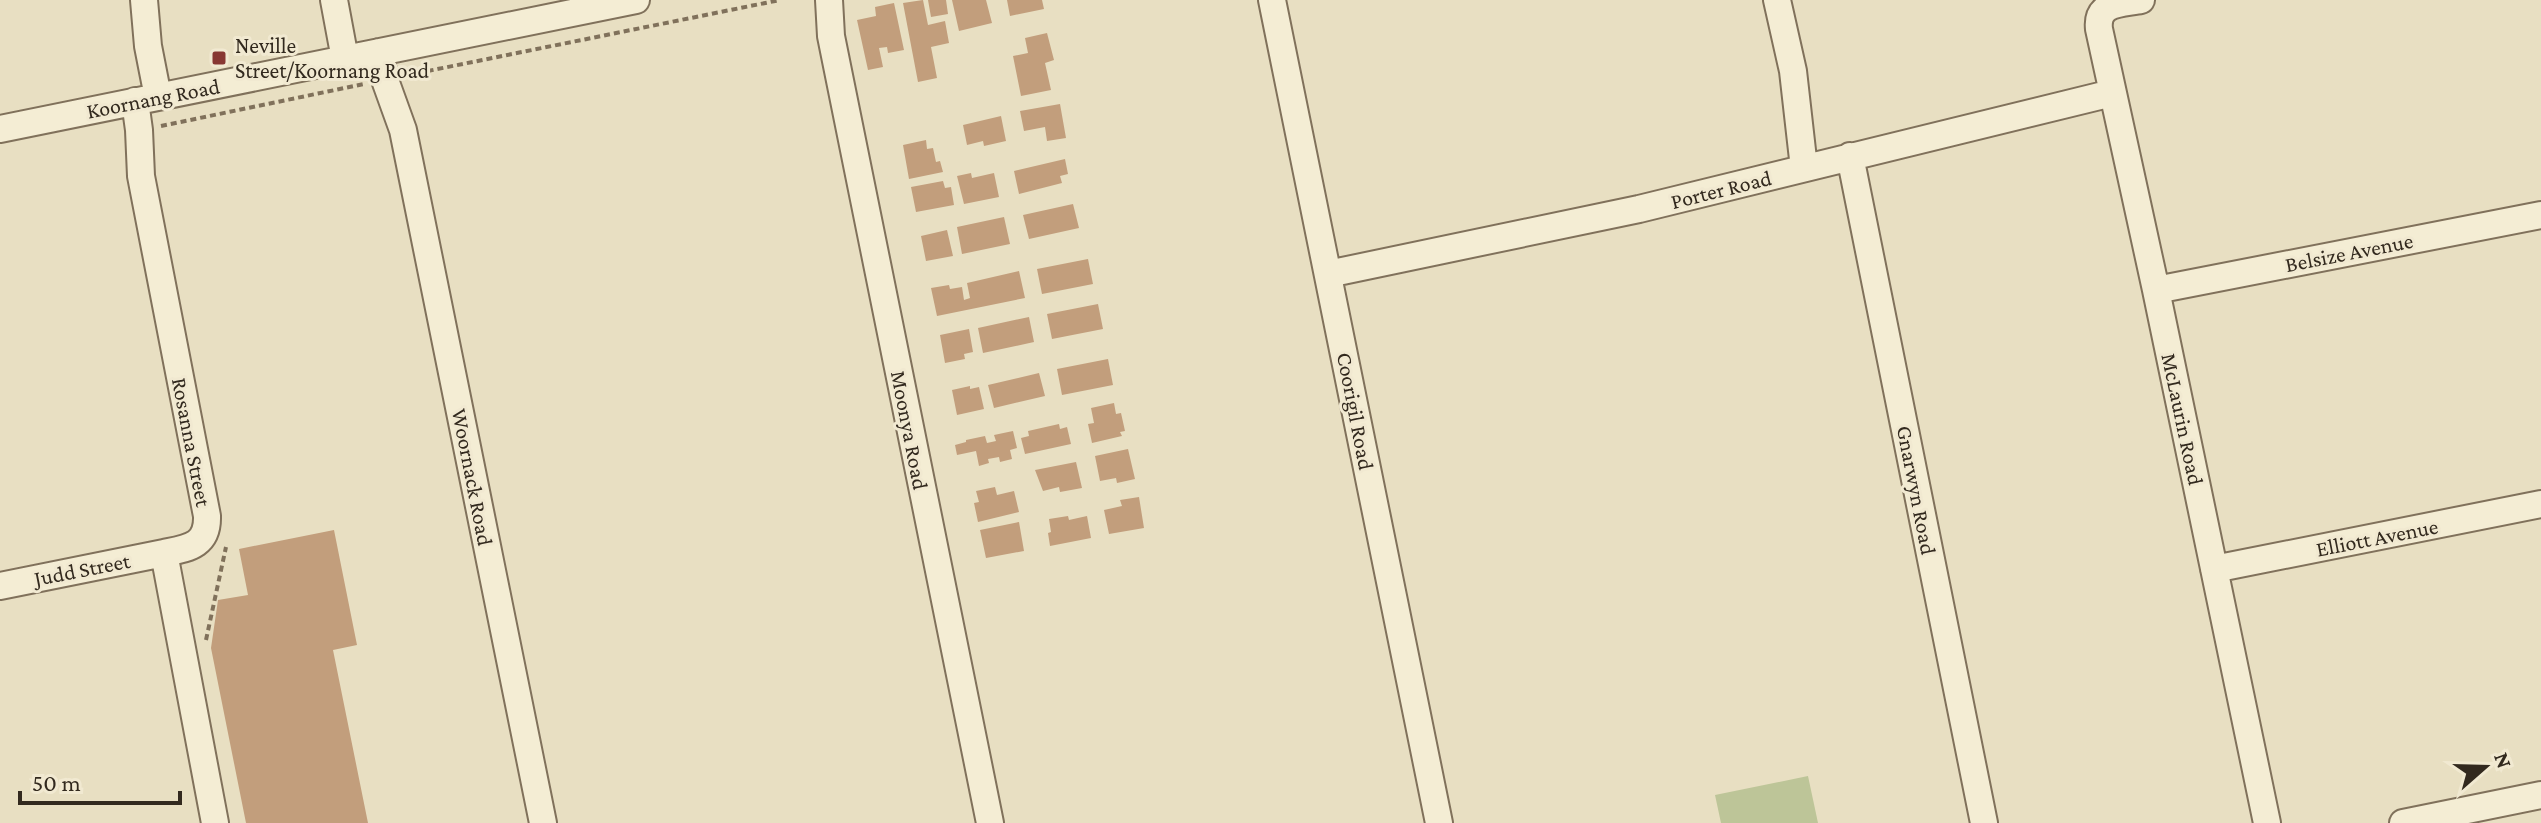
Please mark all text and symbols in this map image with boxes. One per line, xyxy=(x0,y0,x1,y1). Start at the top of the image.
place label: Neville Street/Koornang Road xyxy=(235,33,430,83)
marker: Neville Street/Koornang Road xyxy=(210,49,228,67)
street label: Koornang Road xyxy=(84,73,222,124)
street label: Porter Road xyxy=(1668,165,1774,214)
street label: Belsize Avenue xyxy=(2283,228,2415,277)
street label: Coorigil Road xyxy=(1332,350,1379,472)
street label: McLaurin Road xyxy=(2156,351,2209,488)
street label: Moonya Road xyxy=(886,368,933,492)
street label: Rosanna Street xyxy=(167,375,216,510)
street label: Woornack Road xyxy=(447,406,498,548)
street label: Gnarwyn Road xyxy=(1892,423,1941,557)
street label: Elliott Avenue xyxy=(2314,513,2440,562)
street label: Judd Street xyxy=(30,548,133,591)
north arrow xyxy=(2445,727,2525,807)
text: N xyxy=(2489,749,2518,772)
scale bar xyxy=(20,755,180,805)
text: 50 m xyxy=(32,769,81,796)

